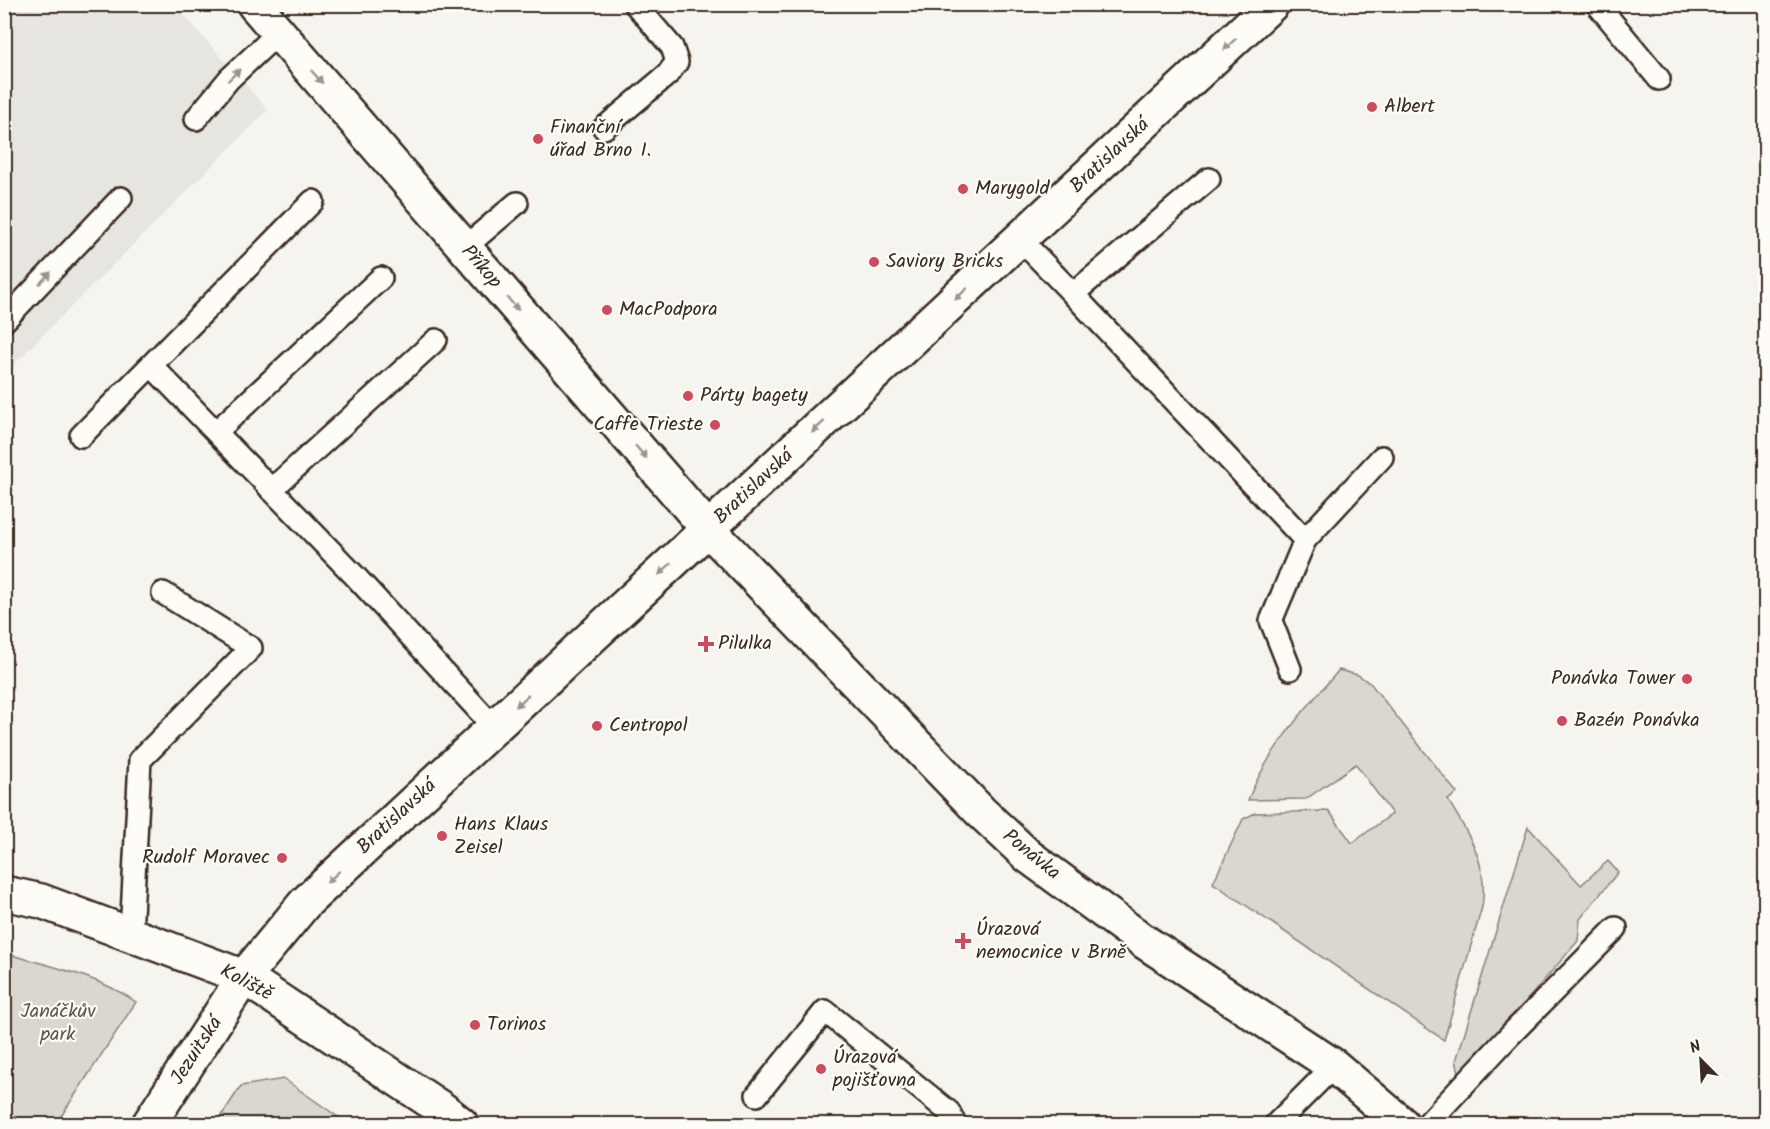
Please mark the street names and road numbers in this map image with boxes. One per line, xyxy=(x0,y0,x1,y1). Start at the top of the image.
street label: Bratislavská xyxy=(1063,109,1159,202)
street label: Příkop xyxy=(453,238,510,297)
street label: Bratislavská xyxy=(707,440,803,533)
street label: Bratislavská xyxy=(350,770,446,863)
street label: Ponávka xyxy=(995,821,1067,889)
street label: Koliště xyxy=(214,956,279,1011)
street label: Jezuitská xyxy=(163,1009,232,1092)

